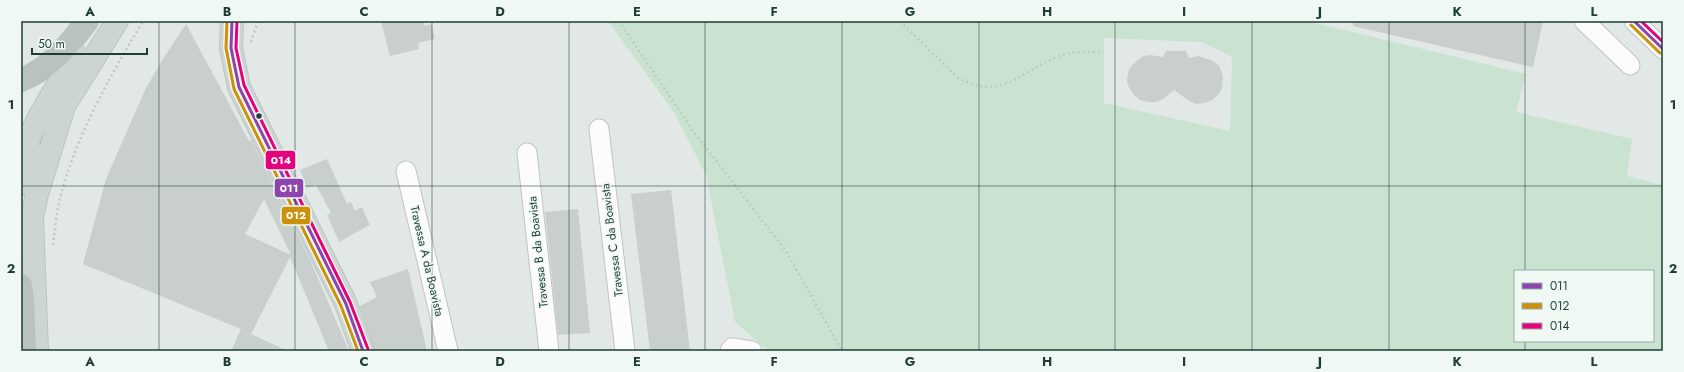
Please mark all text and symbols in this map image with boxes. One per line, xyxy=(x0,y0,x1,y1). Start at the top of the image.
text: A xyxy=(84,2,95,21)
text: B xyxy=(223,2,232,21)
text: C xyxy=(359,2,369,21)
text: D xyxy=(495,2,505,21)
text: E xyxy=(633,2,641,21)
text: F xyxy=(770,2,778,21)
text: G xyxy=(905,2,916,21)
text: H xyxy=(1042,2,1052,21)
text: I xyxy=(1182,2,1186,21)
text: J xyxy=(1315,2,1322,21)
text: K xyxy=(1452,2,1462,21)
text: L xyxy=(1591,2,1598,21)
scale bar xyxy=(32,30,147,56)
text: 50 m xyxy=(38,35,65,53)
text: 1 xyxy=(8,95,14,114)
text: 1 xyxy=(1670,95,1676,114)
unlabelled marker xyxy=(254,111,264,121)
line badge: 014 xyxy=(265,150,296,170)
text: 014 xyxy=(271,152,292,168)
line badge: 011 xyxy=(274,178,304,198)
text: 011 xyxy=(280,180,298,196)
street label: Travessa C da Boavista xyxy=(596,182,628,298)
street label: Travessa B da Boavista xyxy=(523,195,553,309)
street label: Travessa A da Boavista xyxy=(405,204,449,318)
line badge: 012 xyxy=(281,206,311,225)
text: 012 xyxy=(286,207,306,223)
text: 2 xyxy=(7,259,15,278)
text: 2 xyxy=(1669,259,1677,278)
legend xyxy=(1514,270,1654,342)
text: 011 xyxy=(1550,277,1568,295)
text: 012 xyxy=(1550,297,1570,315)
text: 014 xyxy=(1550,317,1570,335)
text: A xyxy=(84,352,95,371)
text: B xyxy=(223,352,232,371)
text: C xyxy=(359,352,369,371)
text: D xyxy=(495,352,505,371)
text: E xyxy=(633,352,641,371)
text: F xyxy=(770,352,778,371)
text: G xyxy=(905,352,916,371)
text: H xyxy=(1042,352,1052,371)
text: I xyxy=(1182,352,1186,371)
text: J xyxy=(1315,352,1322,371)
text: K xyxy=(1452,352,1462,371)
text: L xyxy=(1591,352,1598,371)

